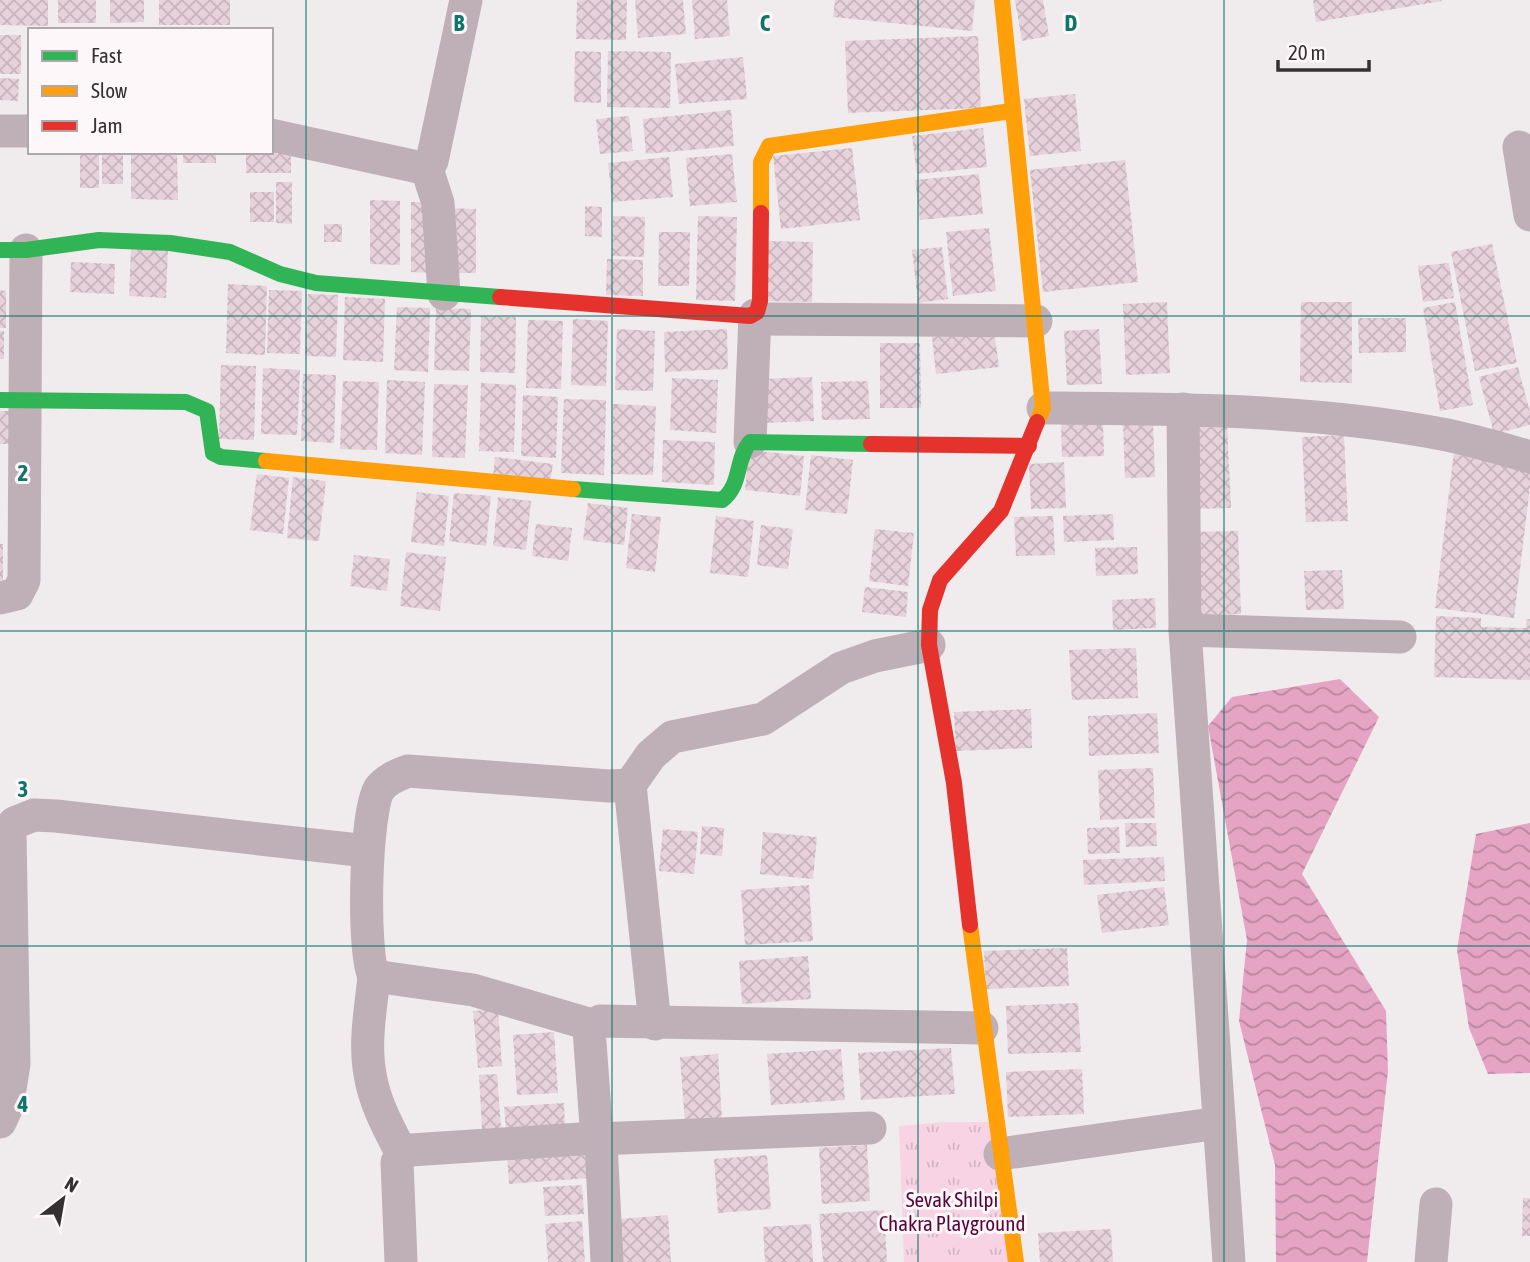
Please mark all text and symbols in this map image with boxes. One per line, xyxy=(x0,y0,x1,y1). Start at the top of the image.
text: B xyxy=(454,10,465,36)
text: C xyxy=(760,10,771,36)
text: D xyxy=(1065,10,1078,36)
legend xyxy=(28,28,273,154)
scale bar xyxy=(1278,28,1369,72)
text: 20 m xyxy=(1288,40,1326,64)
text: Fast xyxy=(91,43,122,67)
text: Slow xyxy=(91,78,128,102)
text: Jam xyxy=(91,113,123,137)
text: 2 xyxy=(18,460,28,486)
text: 3 xyxy=(18,776,28,802)
text: 4 xyxy=(17,1091,29,1117)
north arrow xyxy=(28,1164,98,1234)
text: N xyxy=(61,1172,82,1197)
park label: Sevak Shilpi Chakra Playground xyxy=(879,1187,1025,1235)

